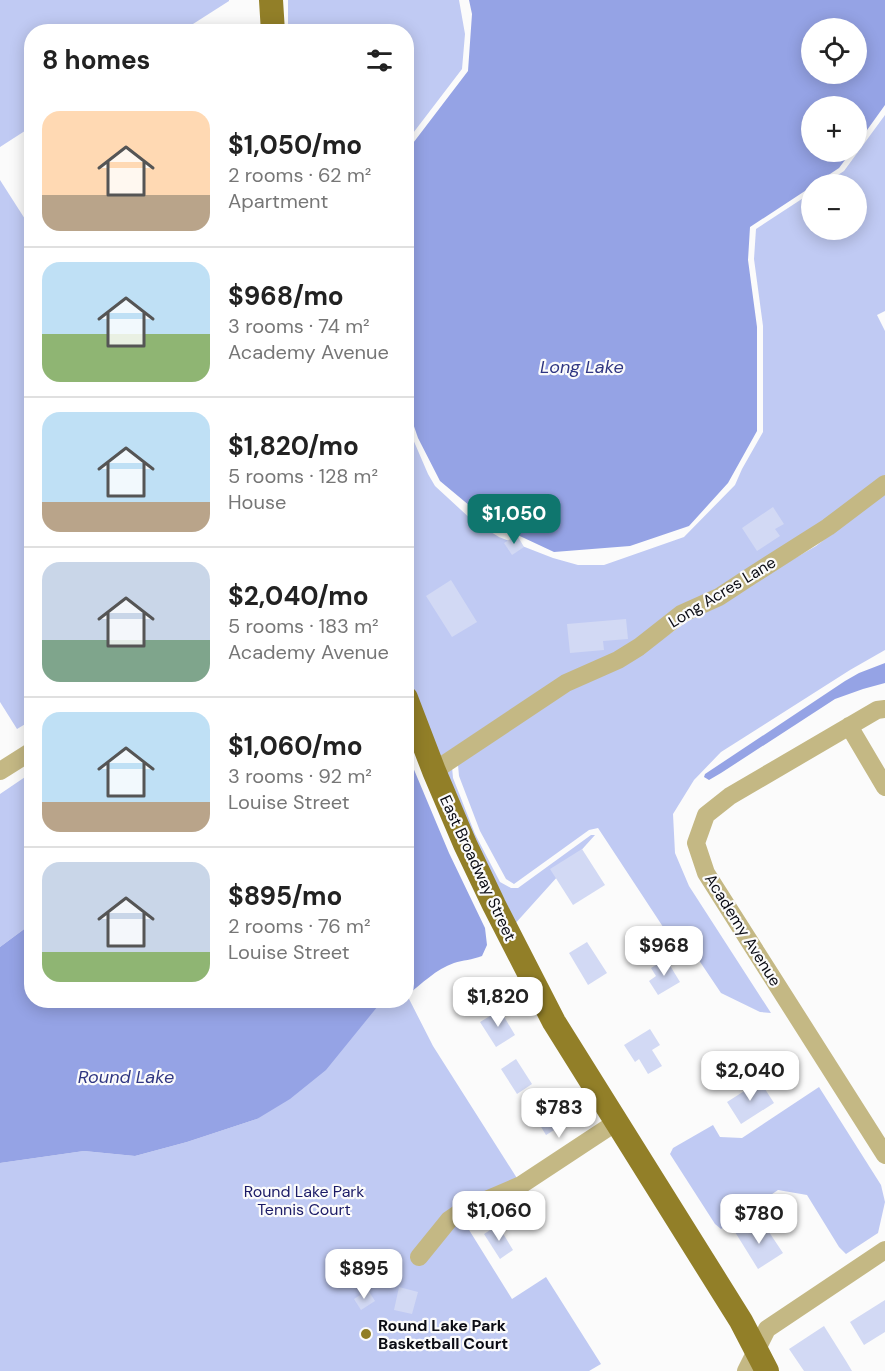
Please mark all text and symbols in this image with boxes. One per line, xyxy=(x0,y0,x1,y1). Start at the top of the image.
map controls xyxy=(801,18,867,240)
button: locate xyxy=(801,18,867,84)
text: 8 homes xyxy=(42,43,150,77)
icon: filters xyxy=(363,44,396,77)
button: + xyxy=(801,96,867,162)
text: $1,050/mo xyxy=(228,128,362,162)
icon: home xyxy=(90,135,162,207)
text: 2 rooms · 62 m² xyxy=(228,162,371,188)
button: − xyxy=(801,174,867,240)
text: Apartment xyxy=(228,188,328,214)
text: $968/mo xyxy=(228,279,344,313)
icon: home xyxy=(90,286,162,358)
text: 3 rooms · 74 m² xyxy=(228,313,370,339)
text: Academy Avenue xyxy=(228,339,389,365)
water label: Long Lake xyxy=(540,355,624,379)
text: $1,820/mo xyxy=(228,429,359,463)
icon: home xyxy=(90,436,162,508)
text: 5 rooms · 128 m² xyxy=(228,463,378,489)
text: House xyxy=(228,489,286,515)
pin: $1,050 xyxy=(465,494,563,545)
text: $1,050 xyxy=(482,500,546,526)
street label: Long Acres Lane xyxy=(664,552,780,632)
text: $2,040/mo xyxy=(228,579,369,613)
icon: home xyxy=(90,586,162,658)
text: 5 rooms · 183 m² xyxy=(228,613,379,639)
text: Academy Avenue xyxy=(228,639,389,665)
text: $1,060/mo xyxy=(228,729,363,763)
icon: home xyxy=(90,736,162,808)
text: 3 rooms · 92 m² xyxy=(228,763,372,789)
text: Louise Street xyxy=(228,789,350,815)
street label: East Broadway Street xyxy=(435,792,521,944)
street label: Academy Avenue xyxy=(700,870,786,990)
text: $895/mo xyxy=(228,879,342,913)
icon: home xyxy=(90,886,162,958)
text: 2 rooms · 76 m² xyxy=(228,913,371,939)
pin: $968 xyxy=(628,926,700,977)
text: $968 xyxy=(639,932,689,958)
text: Louise Street xyxy=(228,939,350,965)
pin: $1,820 xyxy=(449,977,547,1028)
text: $1,820 xyxy=(467,983,529,1009)
pin: $2,040 xyxy=(701,1051,799,1102)
text: $2,040 xyxy=(715,1057,785,1083)
water label: Round Lake xyxy=(78,1065,174,1089)
pin: $783 xyxy=(523,1088,595,1139)
text: $783 xyxy=(535,1094,583,1120)
park label: Round Lake Park Tennis Court xyxy=(244,1181,364,1220)
pin: $1,060 xyxy=(450,1191,548,1242)
pin: $780 xyxy=(723,1194,795,1245)
text: $1,060 xyxy=(466,1197,532,1223)
text: $780 xyxy=(734,1200,784,1226)
pin: $895 xyxy=(328,1249,400,1300)
text: $895 xyxy=(339,1255,389,1281)
place label: Round Lake Park Basketball Court xyxy=(378,1315,508,1354)
marker: Round Lake Park Basketball Court xyxy=(359,1327,373,1341)

